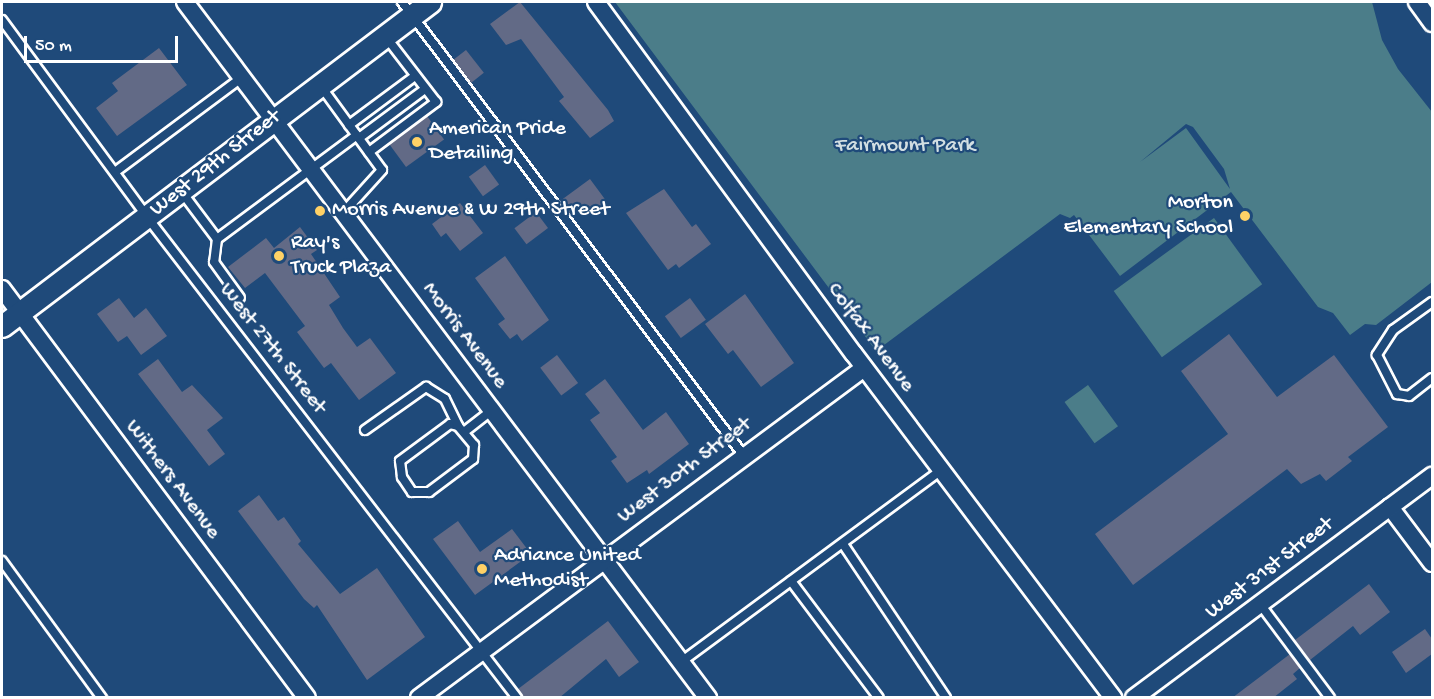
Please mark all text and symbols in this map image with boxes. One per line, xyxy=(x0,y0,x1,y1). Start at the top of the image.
scale bar xyxy=(27,24,182,62)
text: 50 m xyxy=(35,36,72,57)
street label: West 29th Street xyxy=(145,105,287,223)
place label: American Pride Detailing xyxy=(429,116,566,168)
park label: Fairmount Park xyxy=(835,134,975,160)
marker: American Pride Detailing xyxy=(410,135,424,149)
place label: Morton Elementary School xyxy=(1063,190,1233,242)
place label: Morris Avenue & W 29th Street xyxy=(332,198,609,224)
marker: Morris Avenue & W 29th Street xyxy=(313,204,327,218)
marker: Morton Elementary School xyxy=(1238,209,1252,223)
place label: Ray's Truck Plaza xyxy=(291,230,391,282)
marker: Ray's Truck Plaza xyxy=(272,249,286,263)
street label: West 27th Street xyxy=(213,278,331,420)
street label: Morris Avenue xyxy=(415,278,513,394)
street label: Colfax Avenue xyxy=(820,278,920,398)
street label: West 30th Street xyxy=(613,412,757,530)
street label: Withers Avenue xyxy=(118,415,226,545)
street label: West 31st Street xyxy=(1201,512,1339,626)
place label: Adriance United Methodist xyxy=(494,543,640,594)
marker: Adriance United Methodist xyxy=(475,562,489,576)

